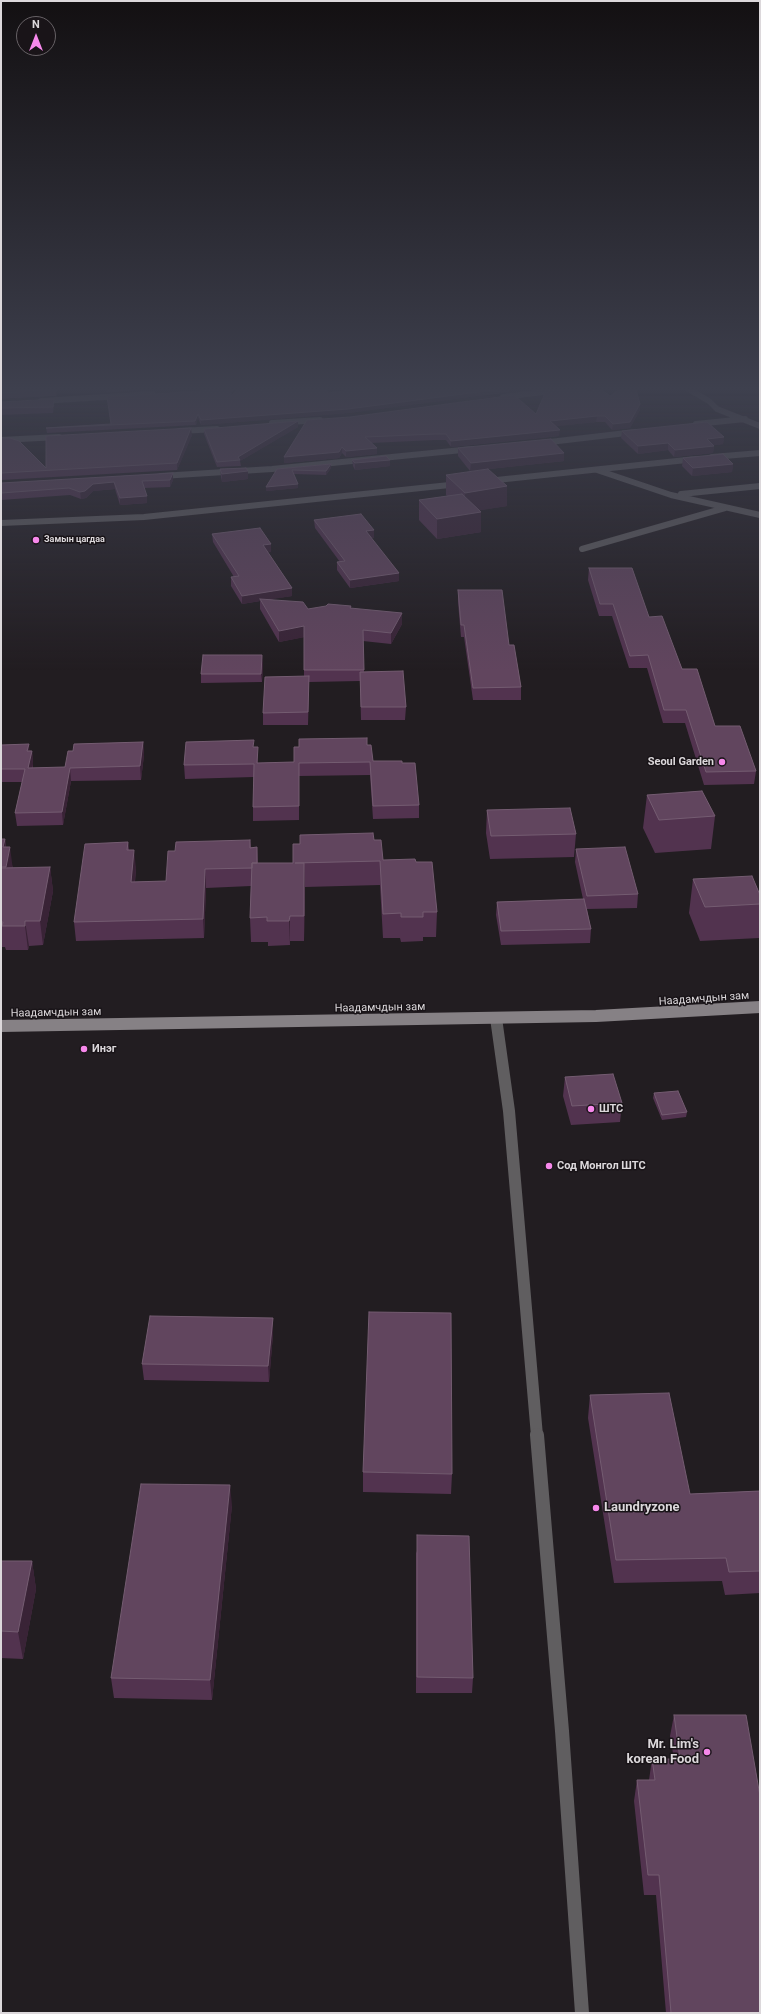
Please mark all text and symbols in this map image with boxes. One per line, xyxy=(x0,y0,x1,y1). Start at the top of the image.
north arrow xyxy=(16,16,56,56)
text: N xyxy=(32,18,40,31)
marker: Замын цагдаа xyxy=(31,535,41,545)
place label: Замын цагдаа xyxy=(44,535,105,545)
place label: Seoul Garden xyxy=(648,755,714,769)
marker: Seoul Garden xyxy=(717,757,727,767)
street label: Наадамчдын зам xyxy=(658,989,750,1009)
street label: Наадамчдын зам xyxy=(335,1001,425,1015)
street label: Наадамчдын зам xyxy=(11,1006,101,1020)
place label: Инэг xyxy=(92,1042,116,1056)
marker: Инэг xyxy=(79,1044,89,1054)
place label: ШТС xyxy=(599,1102,623,1116)
marker: ШТС xyxy=(586,1104,596,1114)
place label: Сод Монгол ШТС xyxy=(557,1159,646,1173)
marker: Сод Монгол ШТС xyxy=(544,1161,554,1171)
place label: Laundryzone xyxy=(604,1500,679,1516)
marker: Laundryzone xyxy=(591,1503,601,1513)
place label: Mr. Lim's korean Food xyxy=(627,1737,699,1768)
marker: Mr. Lim's korean Food xyxy=(702,1747,712,1757)

